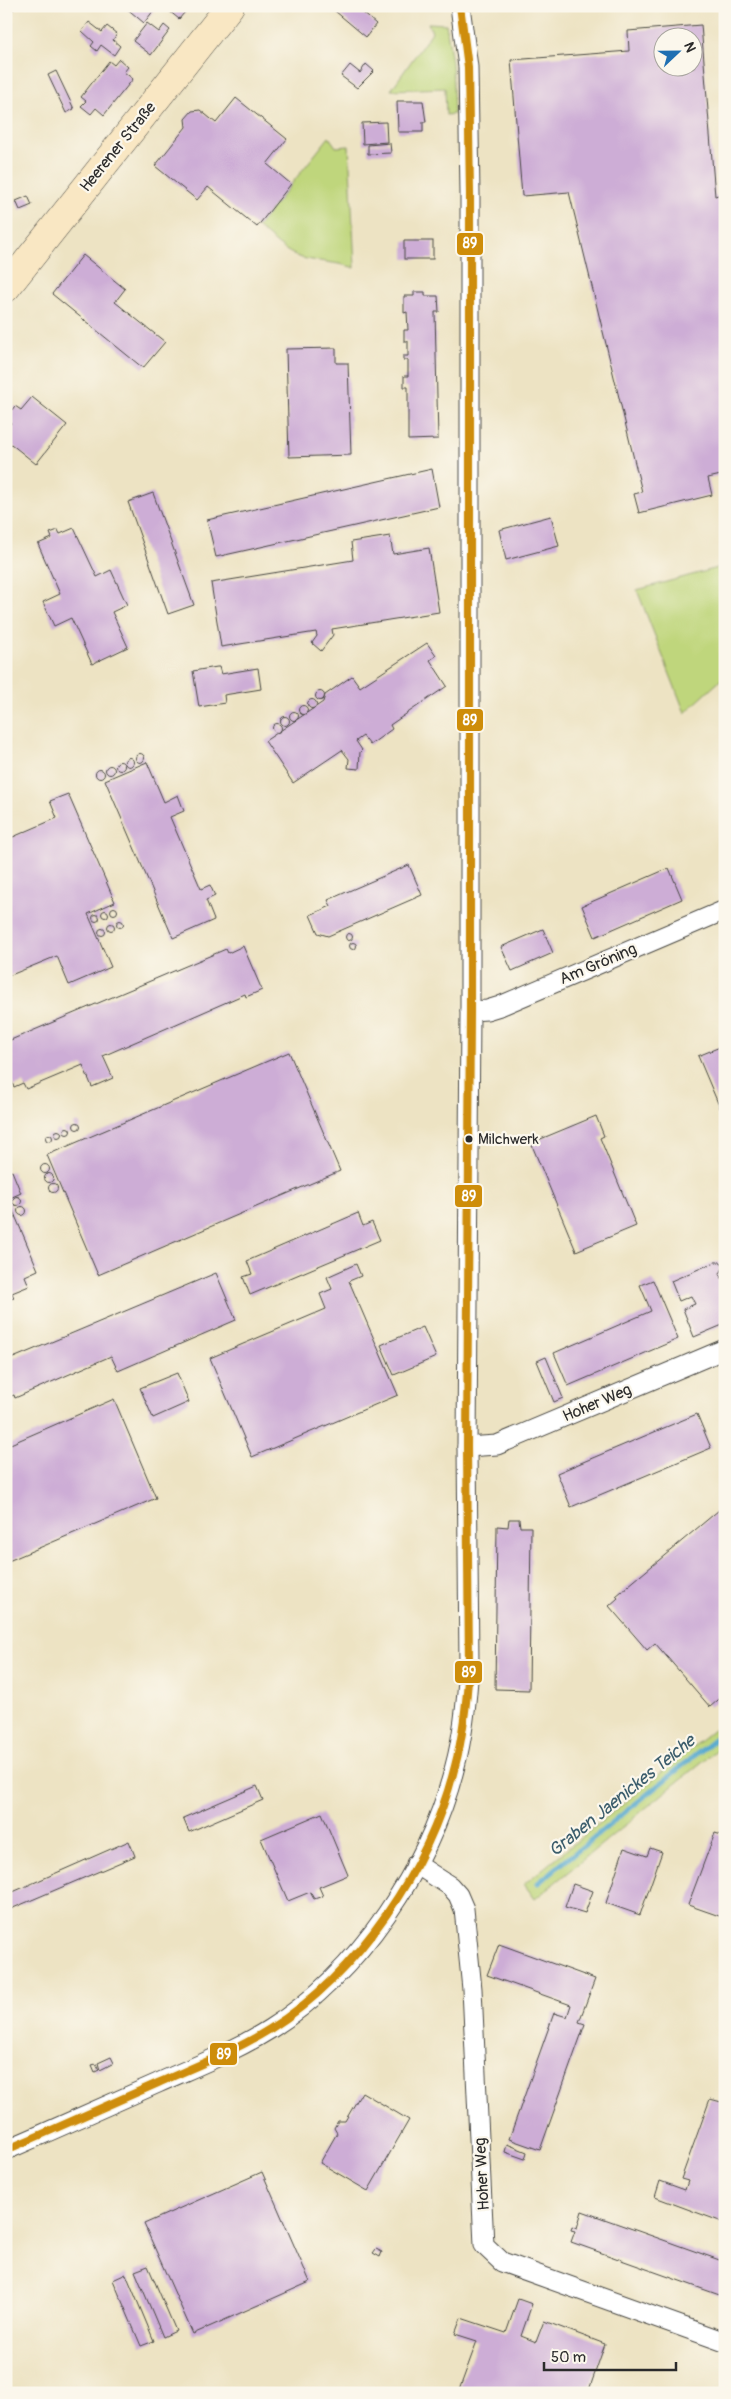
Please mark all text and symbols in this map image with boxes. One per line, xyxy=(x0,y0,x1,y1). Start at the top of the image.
north arrow xyxy=(654,28,704,78)
text: N xyxy=(680,40,699,55)
street label: Heerener Straße xyxy=(76,98,160,196)
line badge: 89 xyxy=(456,232,484,256)
text: 89 xyxy=(463,235,477,252)
line badge: 89 xyxy=(456,708,484,732)
text: 89 xyxy=(463,712,477,729)
street label: Am Gröning xyxy=(557,939,639,989)
place label: Milchwerk xyxy=(478,1130,540,1149)
marker: Milchwerk xyxy=(464,1134,474,1144)
line badge: 89 xyxy=(454,1184,483,1208)
text: 89 xyxy=(462,1188,476,1205)
street label: Hoher Weg xyxy=(560,1380,634,1426)
line badge: 89 xyxy=(454,1660,483,1684)
text: 89 xyxy=(462,1664,476,1681)
water label: Graben Jaenickes Teiche xyxy=(544,1728,702,1862)
line badge: 89 xyxy=(209,2042,238,2066)
text: 89 xyxy=(217,2046,231,2063)
street label: Hoher Weg xyxy=(470,2137,494,2211)
scale bar xyxy=(544,2339,676,2371)
text: 50 m xyxy=(551,2348,586,2367)

